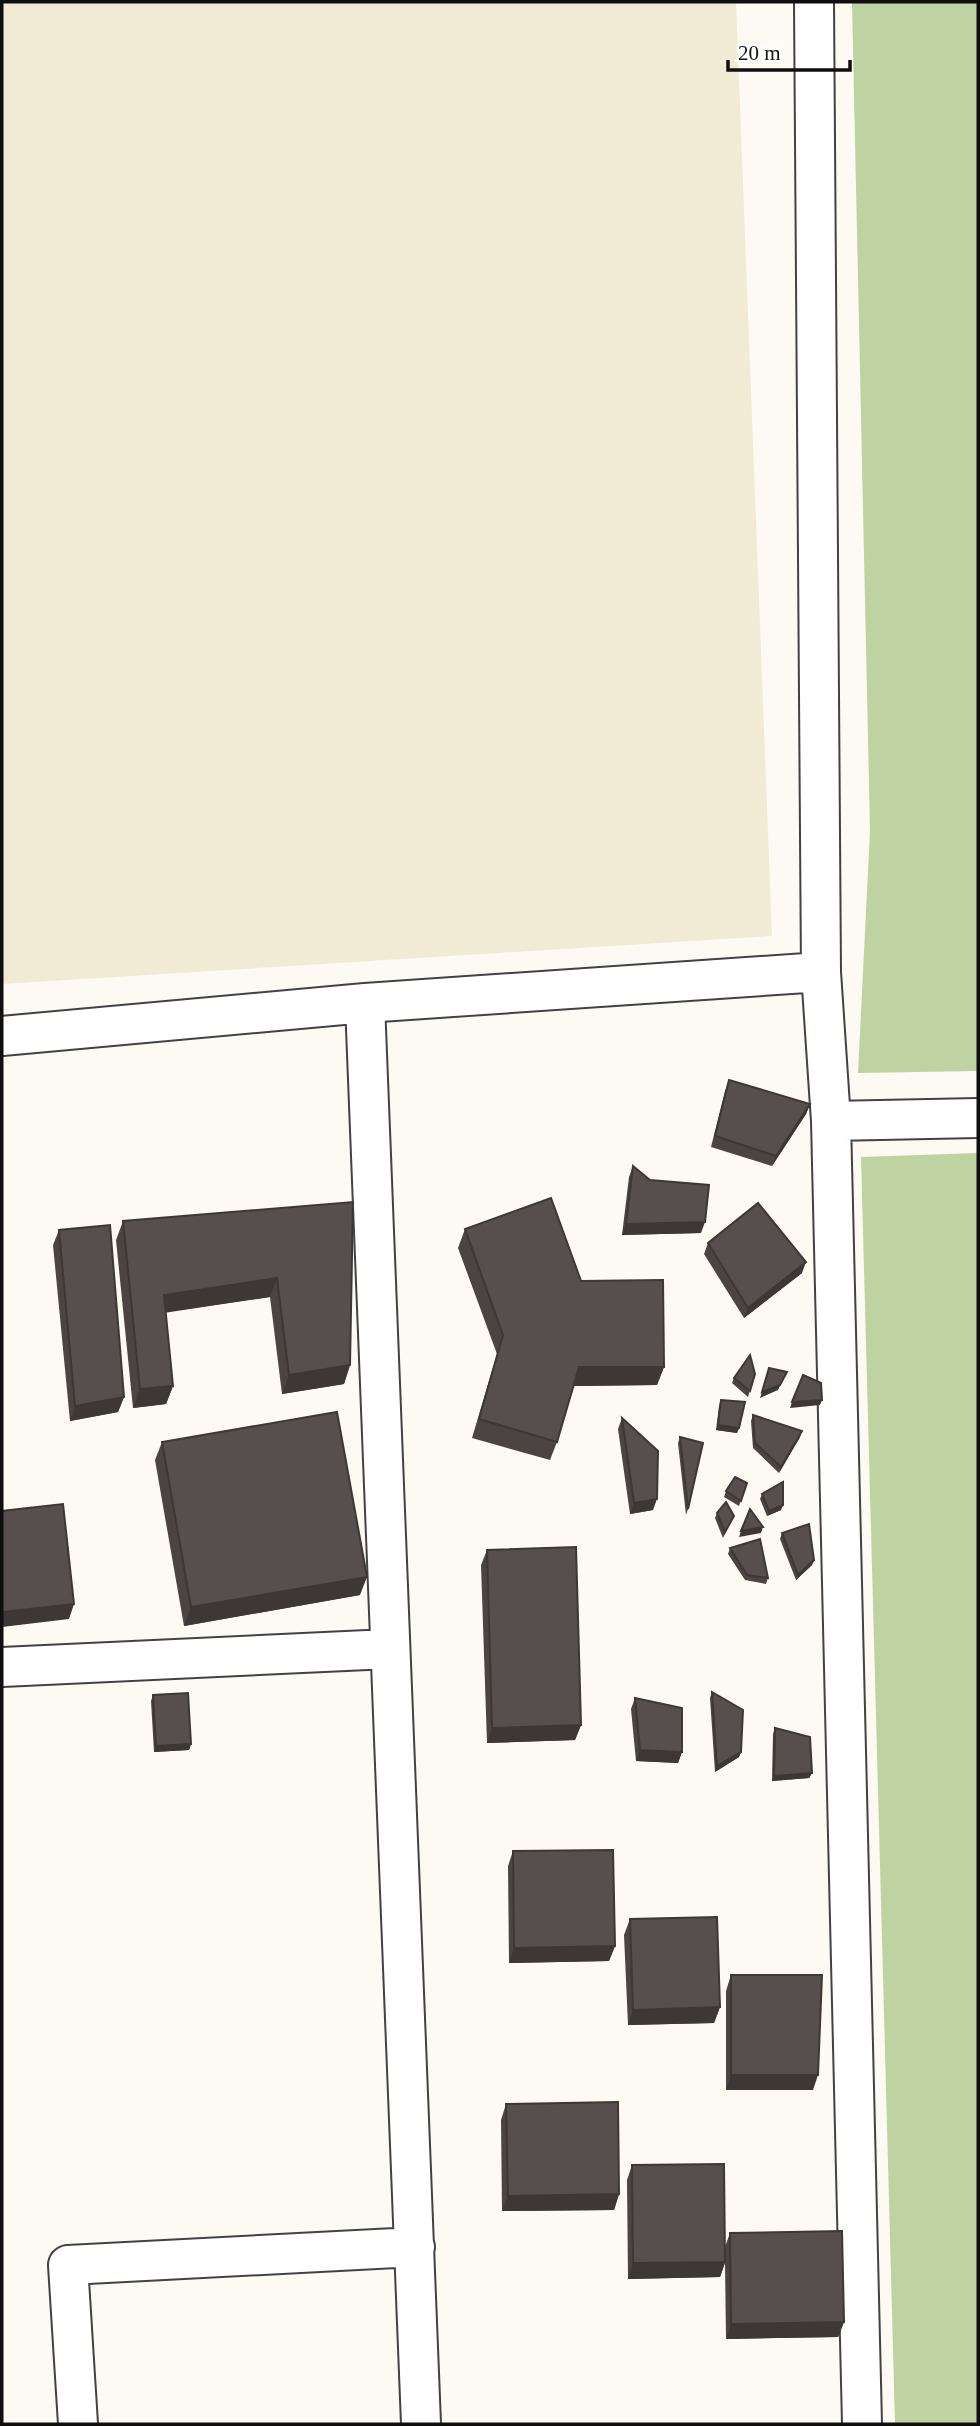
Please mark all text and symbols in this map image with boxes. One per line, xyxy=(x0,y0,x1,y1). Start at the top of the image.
scale bar xyxy=(728,28,850,72)
text: 20 m xyxy=(738,41,781,65)

